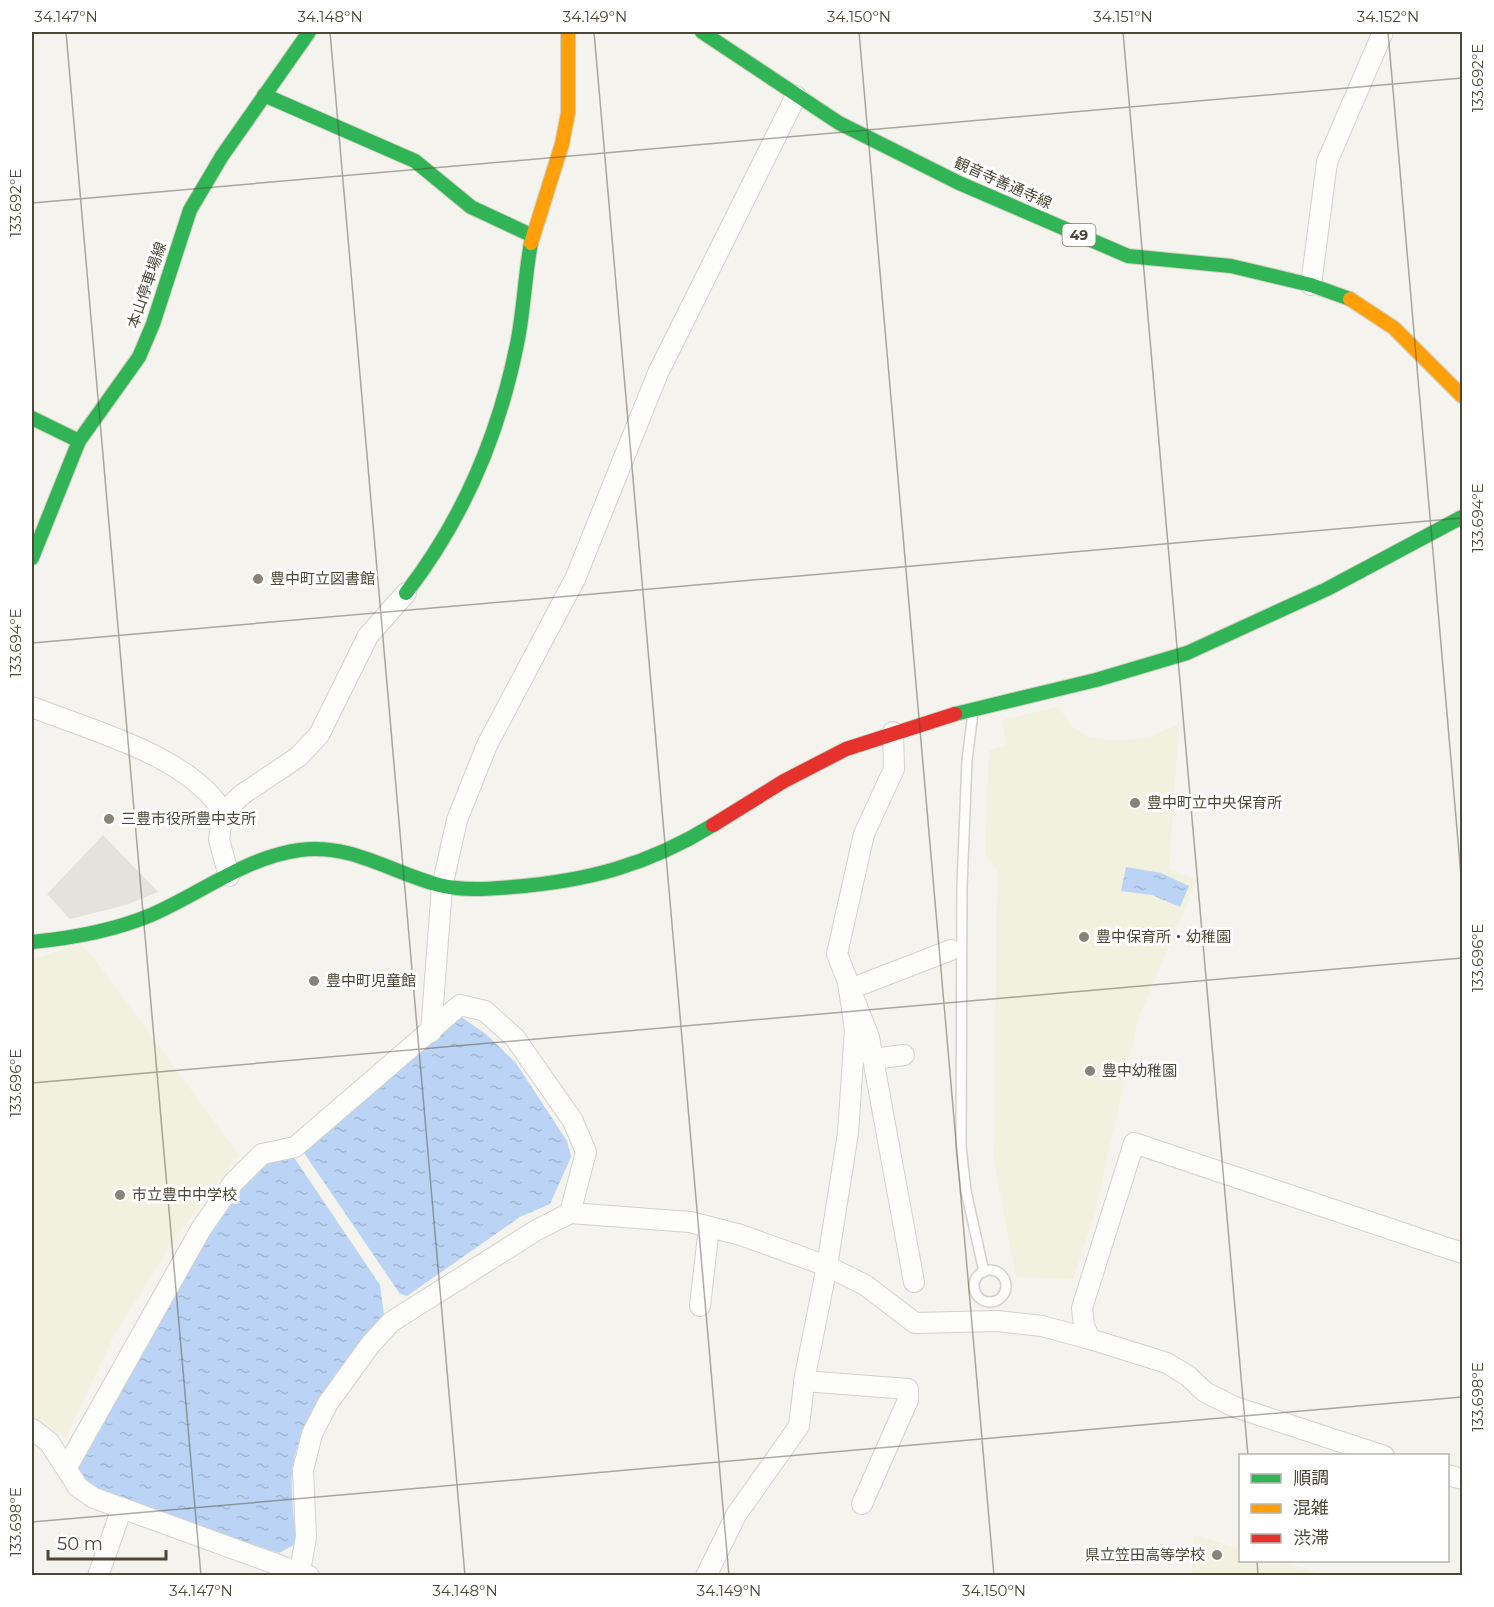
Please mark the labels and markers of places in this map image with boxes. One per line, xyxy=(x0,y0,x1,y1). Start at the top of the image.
place label: 豊中町立図書館 xyxy=(270,569,375,588)
marker: 豊中町立図書館 xyxy=(251,572,265,586)
place label: 豊中町立中央保育所 xyxy=(1147,793,1282,812)
marker: 豊中町立中央保育所 xyxy=(1128,796,1142,810)
place label: 三豊市役所豊中支所 xyxy=(121,809,256,828)
marker: 三豊市役所豊中支所 xyxy=(102,812,116,826)
place label: 豊中保育所・幼稚園 xyxy=(1096,927,1231,946)
marker: 豊中保育所・幼稚園 xyxy=(1077,930,1091,944)
place label: 豊中町児童館 xyxy=(326,971,416,990)
marker: 豊中町児童館 xyxy=(307,974,321,988)
place label: 豊中幼稚園 xyxy=(1102,1061,1177,1080)
marker: 豊中幼稚園 xyxy=(1083,1064,1097,1078)
place label: 市立豊中中学校 xyxy=(132,1185,237,1204)
marker: 市立豊中中学校 xyxy=(113,1188,127,1202)
place label: 県立笠田高等学校 xyxy=(1085,1545,1205,1564)
marker: 県立笠田高等学校 xyxy=(1210,1548,1224,1562)

